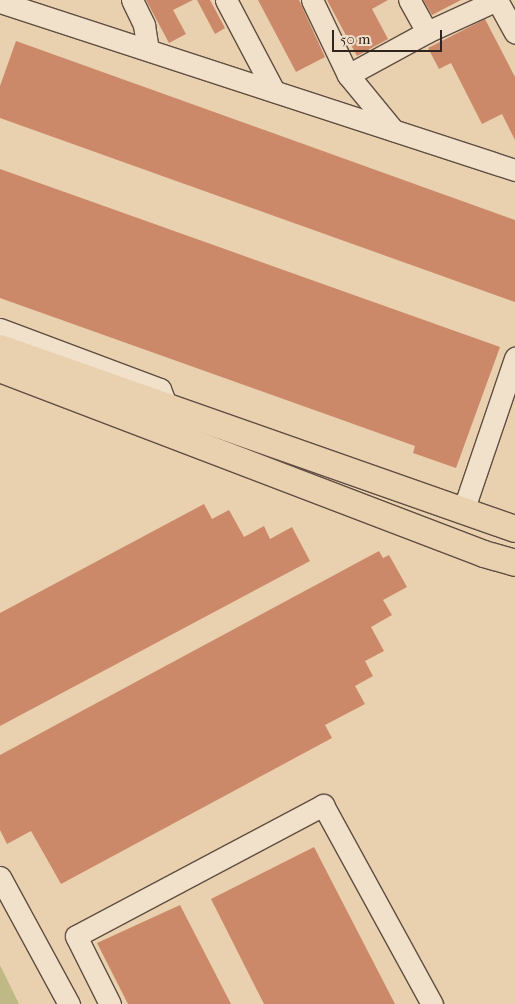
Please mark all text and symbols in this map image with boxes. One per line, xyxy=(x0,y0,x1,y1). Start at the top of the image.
scale bar xyxy=(335,20,445,52)
text: 50 m xyxy=(340,30,370,48)

